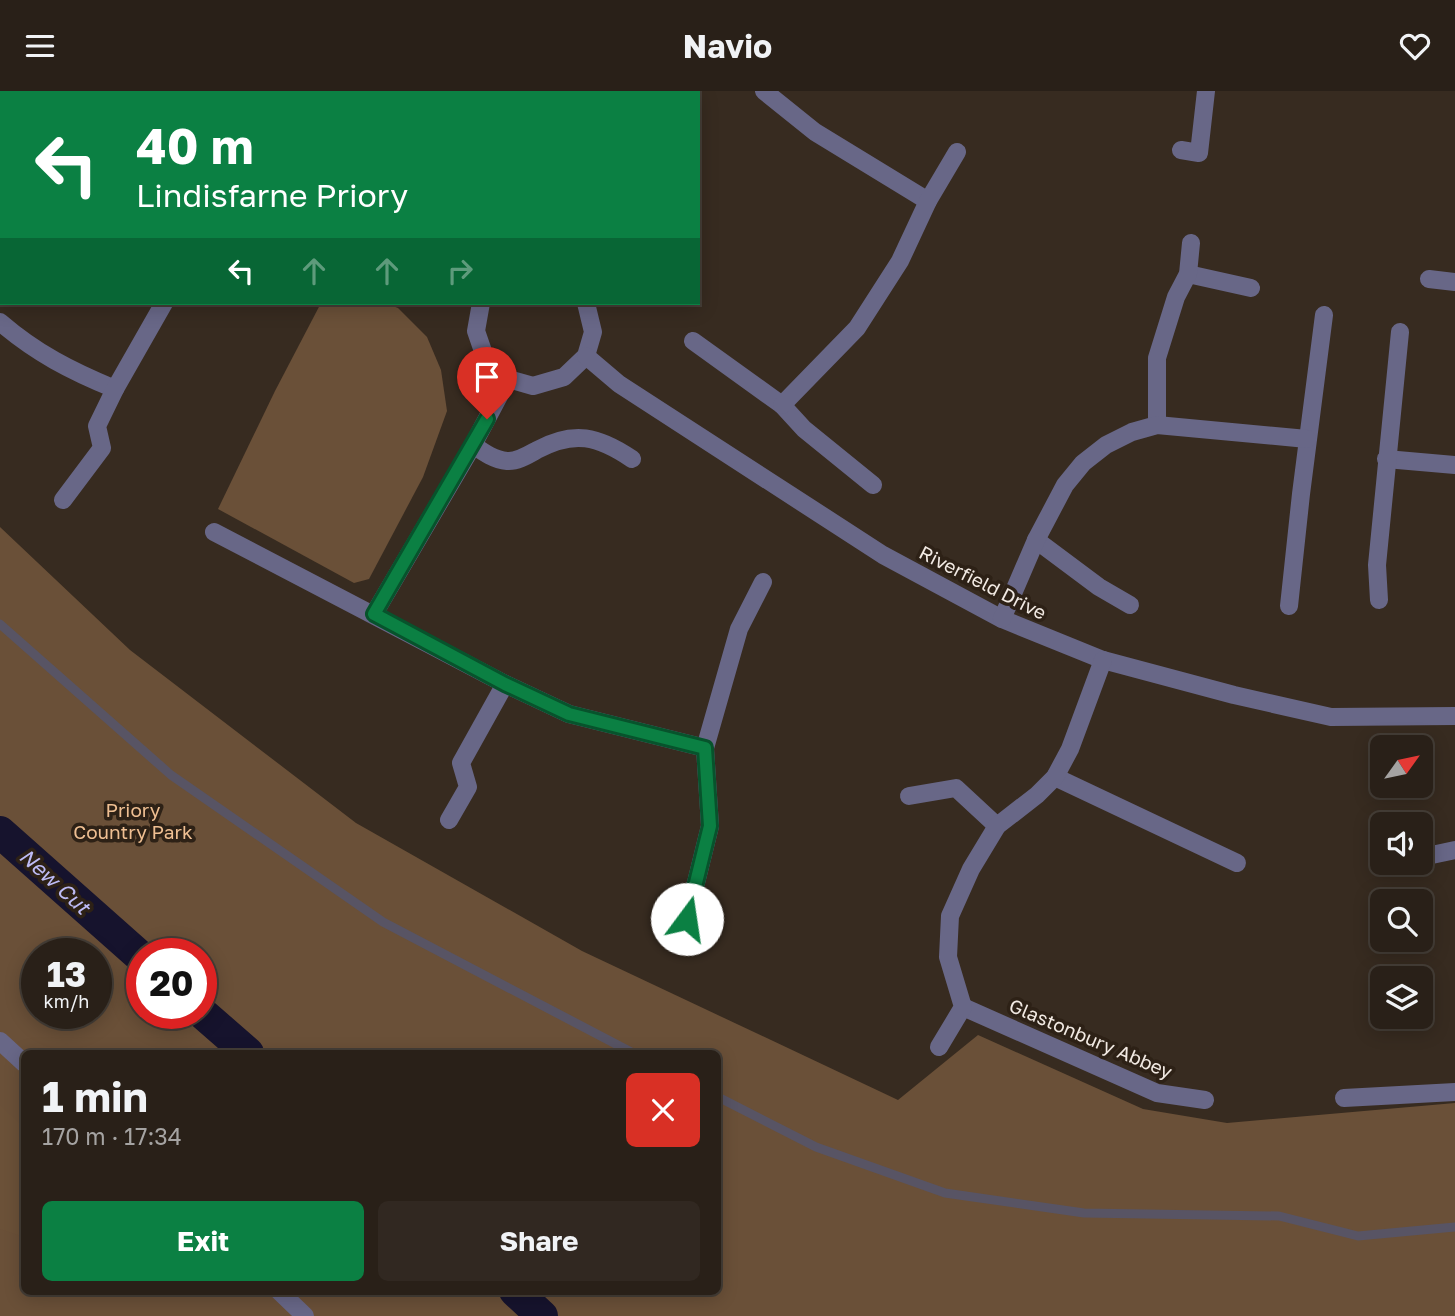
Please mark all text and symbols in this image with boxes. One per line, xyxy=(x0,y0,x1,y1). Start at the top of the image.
icon: menu xyxy=(21,27,59,65)
text: Navio xyxy=(683,27,772,65)
icon: heart xyxy=(1396,27,1434,65)
text: 40 m xyxy=(136,116,254,175)
icon: left xyxy=(21,119,112,210)
text: Lindisfarne Priory xyxy=(136,176,408,214)
icon: left xyxy=(222,252,260,290)
icon: ahead xyxy=(295,252,333,290)
icon: ahead xyxy=(368,252,406,290)
icon: right xyxy=(441,252,479,290)
pin xyxy=(457,347,517,419)
icon: arrive xyxy=(468,358,506,396)
street label: Riverfield Drive xyxy=(916,540,1050,624)
north arrow xyxy=(1370,735,1433,798)
map controls xyxy=(1370,735,1433,1029)
park label: Priory Country Park xyxy=(73,798,193,843)
button: sound xyxy=(1370,812,1433,875)
water label: New Cut xyxy=(15,843,97,921)
position arrow xyxy=(650,882,724,956)
button: search xyxy=(1370,889,1433,952)
speed limit sign: 20 xyxy=(126,938,217,1029)
text: 13 xyxy=(47,953,86,995)
button: layers xyxy=(1370,966,1433,1029)
text: km/h xyxy=(44,990,89,1012)
street label: Glastonbury Abbey xyxy=(1006,993,1176,1083)
text: 1 min xyxy=(42,1071,148,1121)
button: close xyxy=(626,1073,700,1147)
text: 170 m · 17:34 xyxy=(42,1122,182,1150)
button: Exit xyxy=(42,1201,364,1281)
button: Share xyxy=(378,1201,700,1281)

